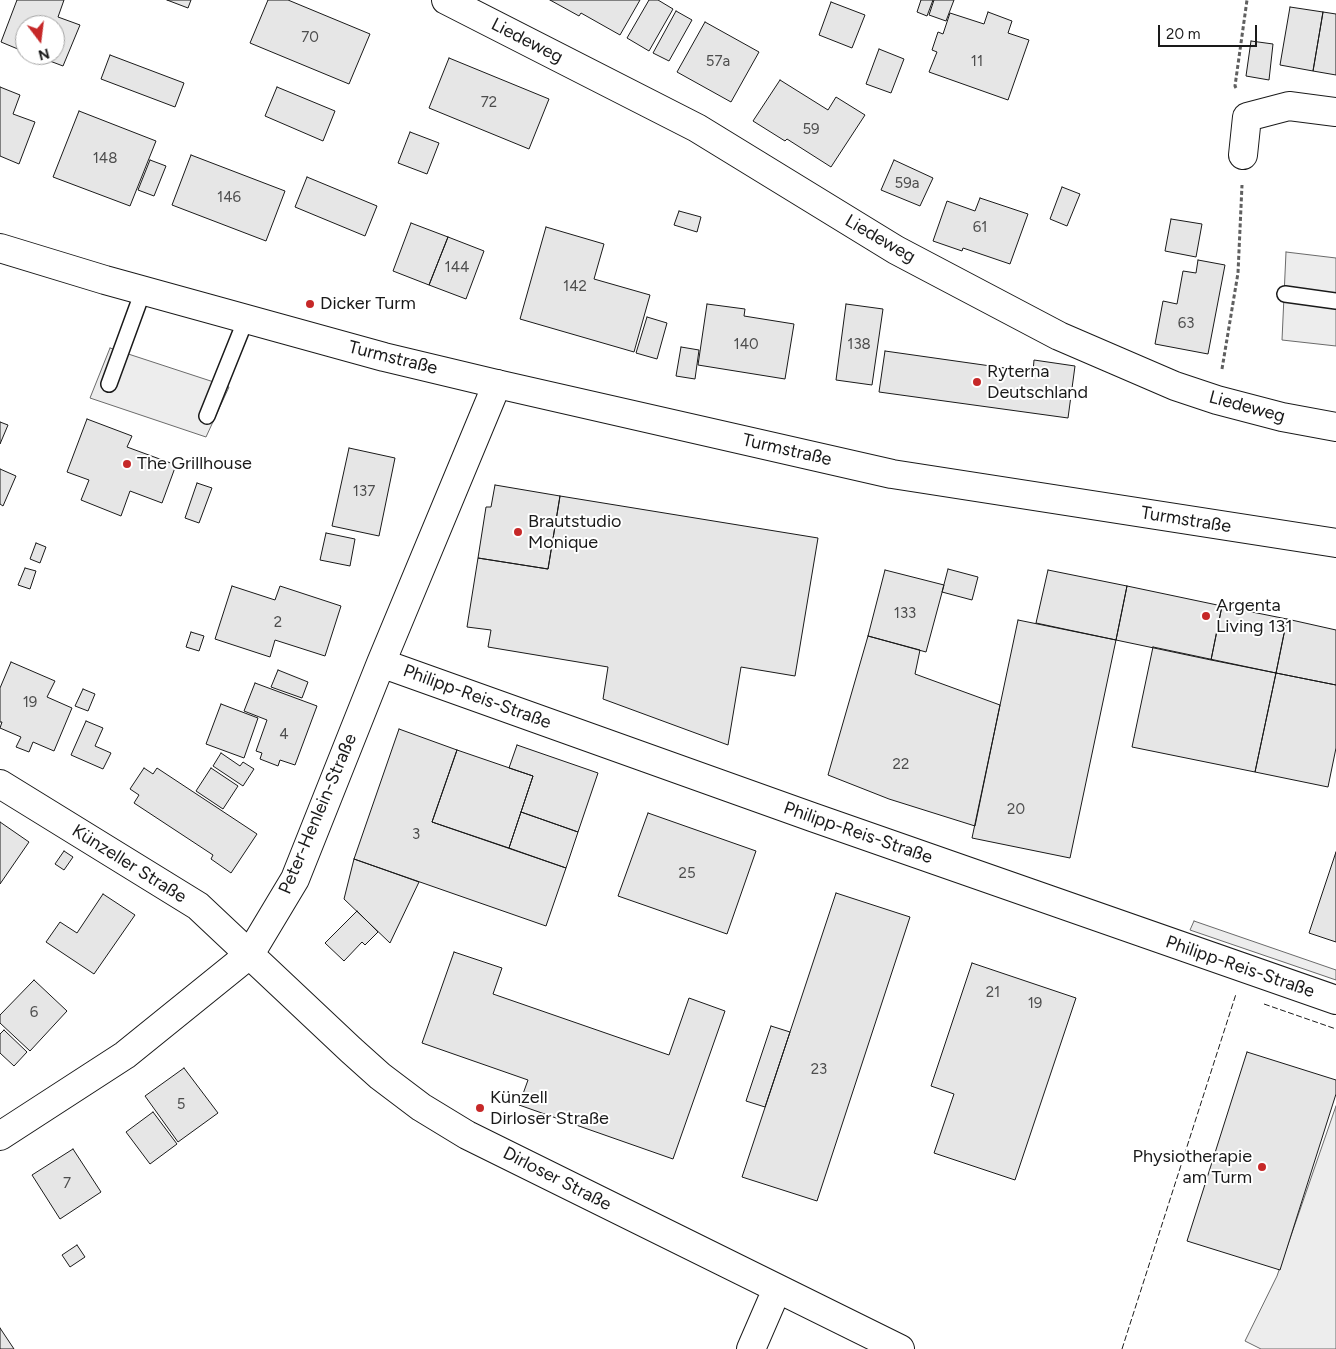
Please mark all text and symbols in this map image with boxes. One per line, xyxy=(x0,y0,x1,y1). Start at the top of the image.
street label: Liedeweg xyxy=(487,14,567,68)
north arrow xyxy=(15,15,65,65)
scale bar xyxy=(1161,15,1260,47)
text: 20 m xyxy=(1166,25,1200,43)
house number: 70 xyxy=(301,29,319,47)
text: N xyxy=(36,44,51,64)
house number: 57a xyxy=(706,53,730,71)
house number: 11 xyxy=(971,53,983,71)
house number: 72 xyxy=(481,94,497,112)
house number: 59 xyxy=(802,121,820,139)
house number: 148 xyxy=(93,150,117,168)
house number: 59a xyxy=(895,175,919,193)
house number: 146 xyxy=(217,189,241,207)
street label: Liedeweg xyxy=(841,210,919,268)
house number: 61 xyxy=(973,219,987,237)
house number: 144 xyxy=(445,259,469,277)
house number: 142 xyxy=(563,278,587,296)
place label: Dicker Turm xyxy=(320,293,416,315)
marker: Dicker Turm xyxy=(304,298,316,310)
house number: 63 xyxy=(1178,315,1194,333)
house number: 140 xyxy=(733,336,759,354)
house number: 138 xyxy=(847,336,871,354)
street label: Turmstraße xyxy=(346,337,440,379)
place label: Ryterna Deutschland xyxy=(987,361,1088,404)
marker: Ryterna Deutschland xyxy=(971,376,983,388)
street label: Liedeweg xyxy=(1207,387,1287,427)
street label: Turmstraße xyxy=(740,429,834,471)
place label: The Grillhouse xyxy=(137,453,252,475)
marker: The Grillhouse xyxy=(121,458,133,470)
house number: 137 xyxy=(353,483,375,501)
street label: Turmstraße xyxy=(1139,502,1233,538)
place label: Brautstudio Monique xyxy=(528,511,622,554)
marker: Brautstudio Monique xyxy=(512,526,524,538)
place label: Argenta Living 131 xyxy=(1216,595,1293,638)
house number: 133 xyxy=(894,605,916,623)
marker: Argenta Living 131 xyxy=(1200,610,1212,622)
house number: 2 xyxy=(274,614,282,632)
street label: Philipp-Reis-Straße xyxy=(400,660,554,734)
house number: 19 xyxy=(23,694,37,712)
house number: 4 xyxy=(279,726,289,744)
street label: Peter-Henlein-Straße xyxy=(274,731,362,897)
house number: 22 xyxy=(893,756,909,774)
street label: Philipp-Reis-Straße xyxy=(781,797,935,869)
house number: 20 xyxy=(1007,801,1025,819)
street label: Künzeller Straße xyxy=(68,820,190,908)
house number: 3 xyxy=(412,826,420,844)
house number: 25 xyxy=(678,865,696,883)
street label: Philipp-Reis-Straße xyxy=(1163,931,1317,1003)
house number: 21 xyxy=(986,984,1000,1002)
house number: 19 xyxy=(1028,995,1042,1013)
house number: 6 xyxy=(30,1004,38,1022)
house number: 23 xyxy=(811,1061,827,1079)
place label: Künzell Dirloser Straße xyxy=(490,1087,609,1130)
house number: 5 xyxy=(177,1096,185,1114)
marker: Künzell Dirloser Straße xyxy=(474,1102,486,1114)
street label: Dirloser Straße xyxy=(499,1142,615,1216)
place label: Physiotherapie am Turm xyxy=(1133,1146,1252,1188)
marker: Physiotherapie am Turm xyxy=(1256,1161,1268,1173)
house number: 7 xyxy=(63,1175,71,1193)

